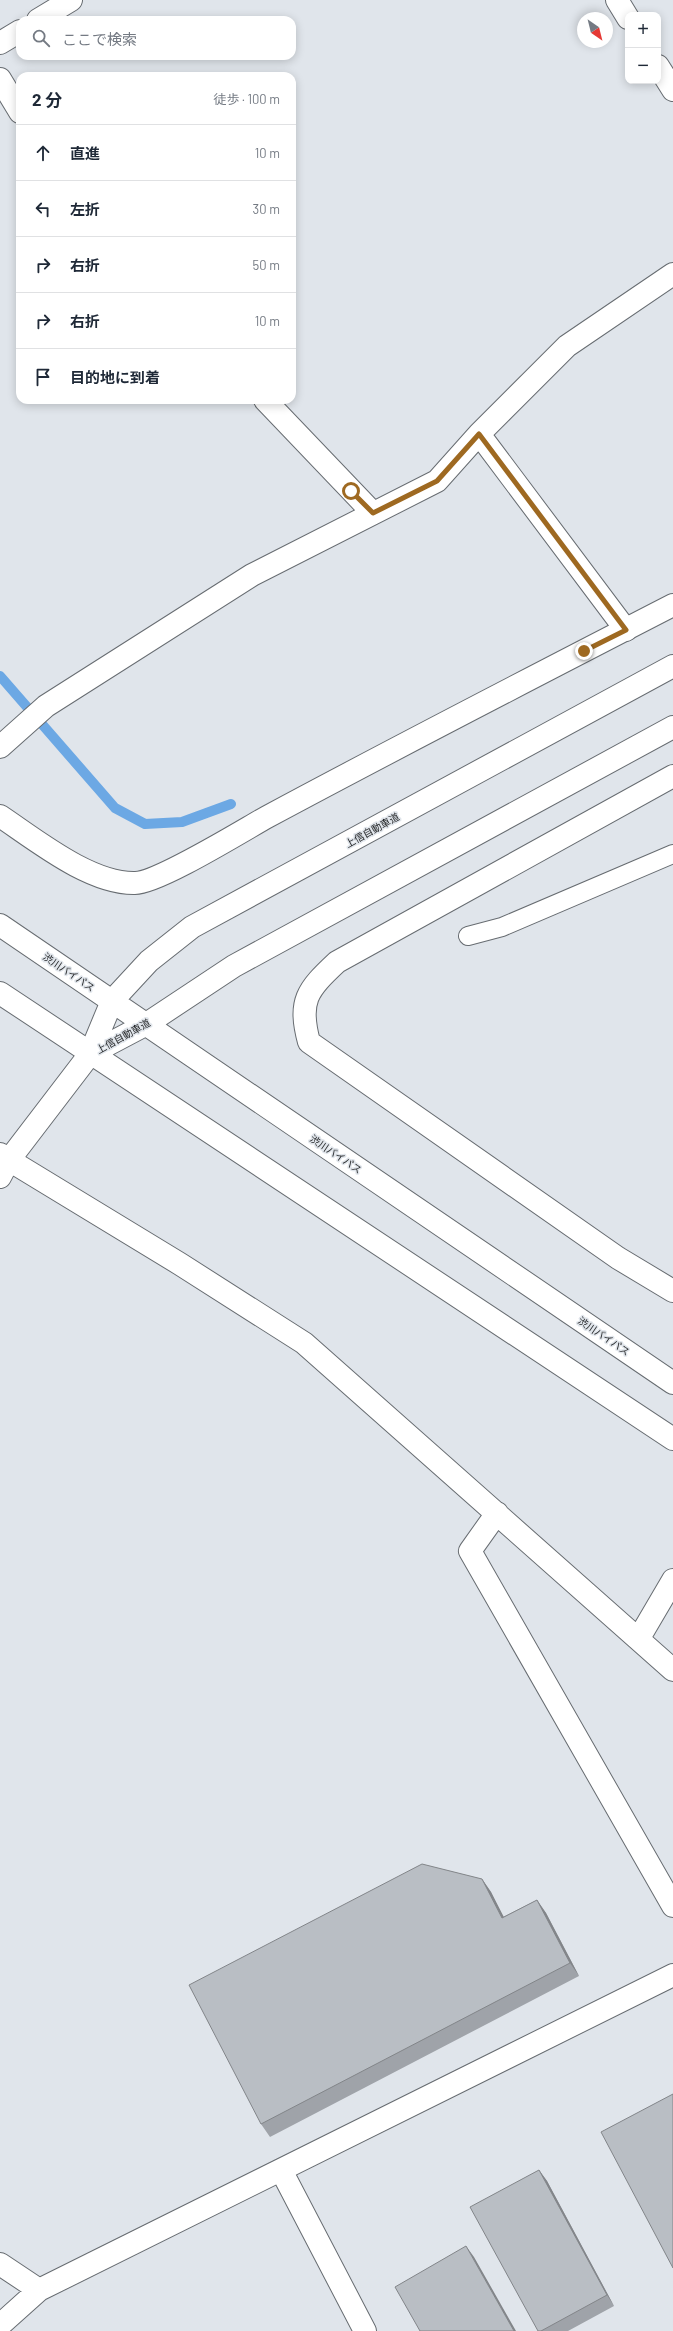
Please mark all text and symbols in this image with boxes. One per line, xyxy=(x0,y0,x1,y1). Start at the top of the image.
north arrow xyxy=(577,12,613,48)
map controls xyxy=(625,12,661,84)
button: + xyxy=(625,12,661,48)
search box xyxy=(16,16,296,60)
icon: search xyxy=(30,27,52,49)
text: ここで検索 xyxy=(62,30,137,48)
button: − xyxy=(625,48,661,84)
text: 2 分 xyxy=(32,89,62,109)
text: 徒歩 · 100 m xyxy=(213,91,280,107)
icon: ahead xyxy=(32,142,54,164)
text: 直進 xyxy=(70,144,100,162)
text: 10 m xyxy=(255,145,280,161)
icon: left xyxy=(32,198,54,220)
text: 左折 xyxy=(70,200,100,218)
text: 30 m xyxy=(253,201,280,217)
icon: right xyxy=(32,254,54,276)
text: 右折 xyxy=(70,256,100,274)
text: 50 m xyxy=(253,257,280,273)
icon: right xyxy=(32,310,54,332)
text: 右折 xyxy=(70,312,100,330)
text: 10 m xyxy=(255,313,280,329)
icon: arrive xyxy=(32,366,54,388)
text: 目的地に到着 xyxy=(70,368,160,386)
route start xyxy=(342,482,360,500)
route end xyxy=(575,642,593,660)
street label: 上信自動車道 xyxy=(343,810,401,850)
street label: 渋川バイパス xyxy=(41,950,97,994)
street label: 上信自動車道 xyxy=(94,1016,152,1056)
street label: 渋川バイパス xyxy=(308,1132,364,1176)
street label: 渋川バイパス xyxy=(576,1314,632,1358)

